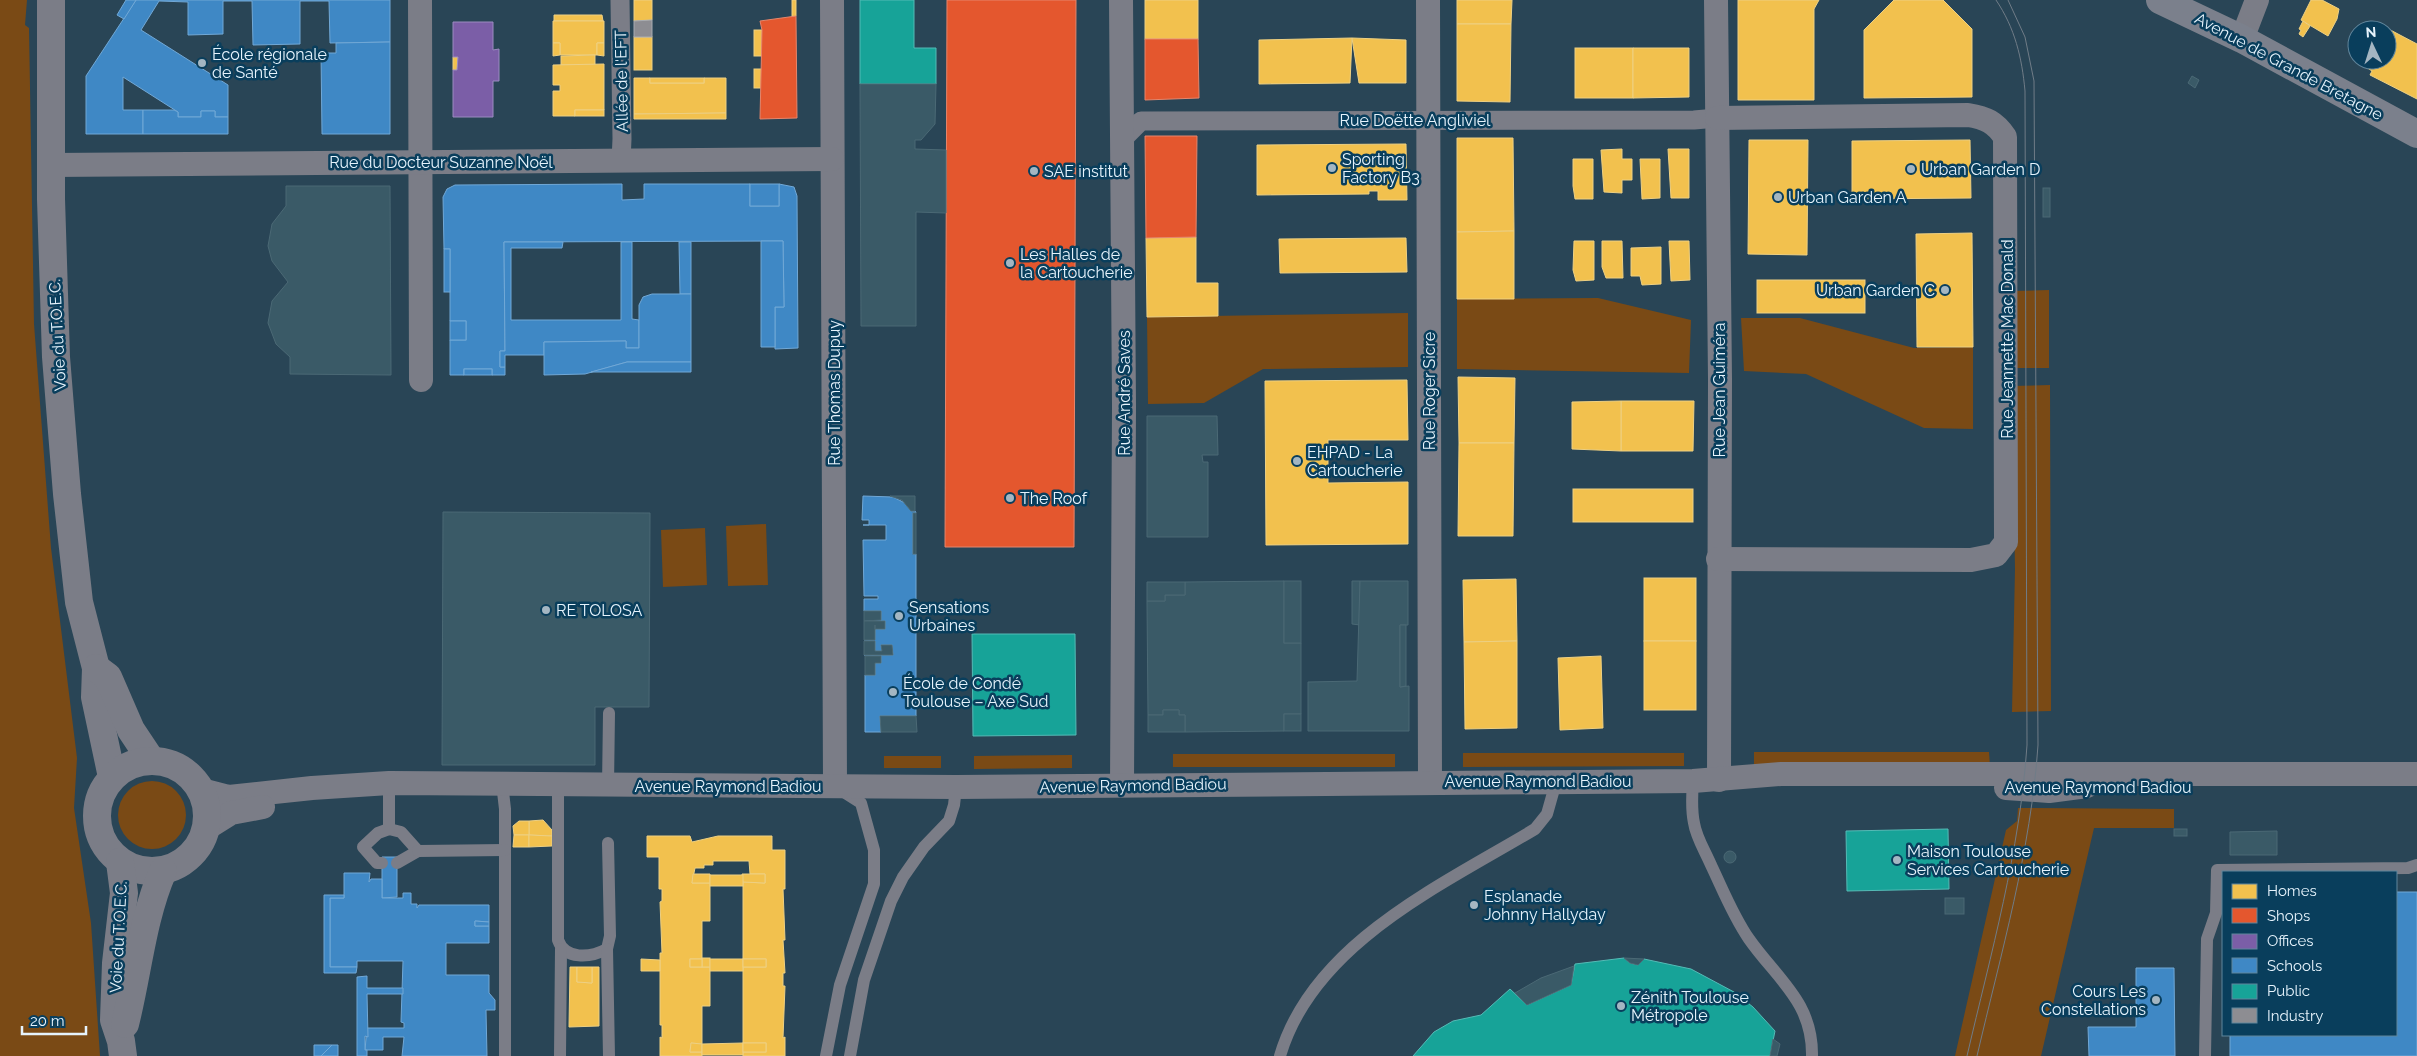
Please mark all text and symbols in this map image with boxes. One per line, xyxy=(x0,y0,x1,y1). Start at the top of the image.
street label: Avenue de Grande Bretagne xyxy=(2192,9,2386,124)
north arrow xyxy=(2347,20,2397,70)
text: N xyxy=(2365,24,2377,40)
street label: Allée de l'EFT xyxy=(611,30,632,132)
place label: École régionale de Santé xyxy=(212,44,327,82)
marker: École régionale de Santé xyxy=(196,57,208,69)
street label: Rue Doëtte Angliviel xyxy=(1340,111,1491,130)
place label: Sporting Factory B3 xyxy=(1342,150,1420,187)
street label: Rue du Docteur Suzanne Noël xyxy=(329,153,553,172)
place label: Urban Garden D xyxy=(1921,160,2040,179)
place label: SAE institut xyxy=(1044,162,1128,181)
marker: Sporting Factory B3 xyxy=(1326,162,1338,174)
marker: Urban Garden D xyxy=(1905,163,1917,175)
marker: SAE institut xyxy=(1028,165,1040,177)
place label: Urban Garden A xyxy=(1788,188,1906,207)
marker: Urban Garden A xyxy=(1772,191,1784,203)
street label: Rue Jeannette Mac Donald xyxy=(1998,239,2017,439)
place label: Les Halles de la Cartoucherie xyxy=(1020,245,1133,282)
marker: Les Halles de la Cartoucherie xyxy=(1004,257,1016,269)
street label: Voie du T.O.E.C. xyxy=(45,279,70,391)
place label: Urban Garden C xyxy=(1816,281,1935,300)
marker: Urban Garden C xyxy=(1939,284,1951,296)
street label: Rue Thomas Dupuy xyxy=(825,320,844,466)
street label: Rue Jean Guiméra xyxy=(1710,323,1729,457)
street label: Rue André Saves xyxy=(1115,330,1134,456)
street label: Rue Roger Sicre xyxy=(1420,332,1439,450)
place label: EHPAD - La Cartoucherie xyxy=(1307,443,1403,480)
marker: EHPAD - La Cartoucherie xyxy=(1291,455,1303,467)
place label: The Roof xyxy=(1020,489,1088,508)
marker: The Roof xyxy=(1004,492,1016,504)
place label: Sensations Urbaines xyxy=(909,598,990,635)
place label: RE TOLOSA xyxy=(556,601,643,620)
marker: RE TOLOSA xyxy=(540,604,552,616)
marker: Sensations Urbaines xyxy=(893,610,905,622)
place label: École de Condé Toulouse – Axe Sud xyxy=(903,673,1048,711)
marker: École de Condé Toulouse – Axe Sud xyxy=(887,686,899,698)
street label: Avenue Raymond Badiou xyxy=(1444,772,1632,791)
street label: Avenue Raymond Badiou xyxy=(1039,774,1227,797)
street label: Avenue Raymond Badiou xyxy=(634,777,822,796)
street label: Avenue Raymond Badiou xyxy=(2004,778,2192,797)
place label: Maison Toulouse Services Cartoucherie xyxy=(1907,842,2069,879)
marker: Maison Toulouse Services Cartoucherie xyxy=(1891,854,1903,866)
legend xyxy=(2222,871,2397,1036)
street label: Voie du T.O.E.C. xyxy=(106,881,131,993)
text: Homes xyxy=(2267,882,2317,900)
place label: Esplanade Johnny Hallyday xyxy=(1484,887,1606,924)
marker: Esplanade Johnny Hallyday xyxy=(1468,899,1480,911)
text: Shops xyxy=(2267,907,2310,925)
text: Offices xyxy=(2267,932,2314,950)
text: Schools xyxy=(2267,957,2322,975)
place label: Cours Les Constellations xyxy=(2041,982,2146,1019)
text: Public xyxy=(2267,982,2310,1000)
place label: Zénith Toulouse Métropole xyxy=(1631,988,1749,1025)
marker: Cours Les Constellations xyxy=(2150,994,2162,1006)
marker: Zénith Toulouse Métropole xyxy=(1615,1000,1627,1012)
scale bar xyxy=(22,1004,86,1036)
text: Industry xyxy=(2267,1007,2323,1025)
text: 20 m xyxy=(30,1012,65,1030)

